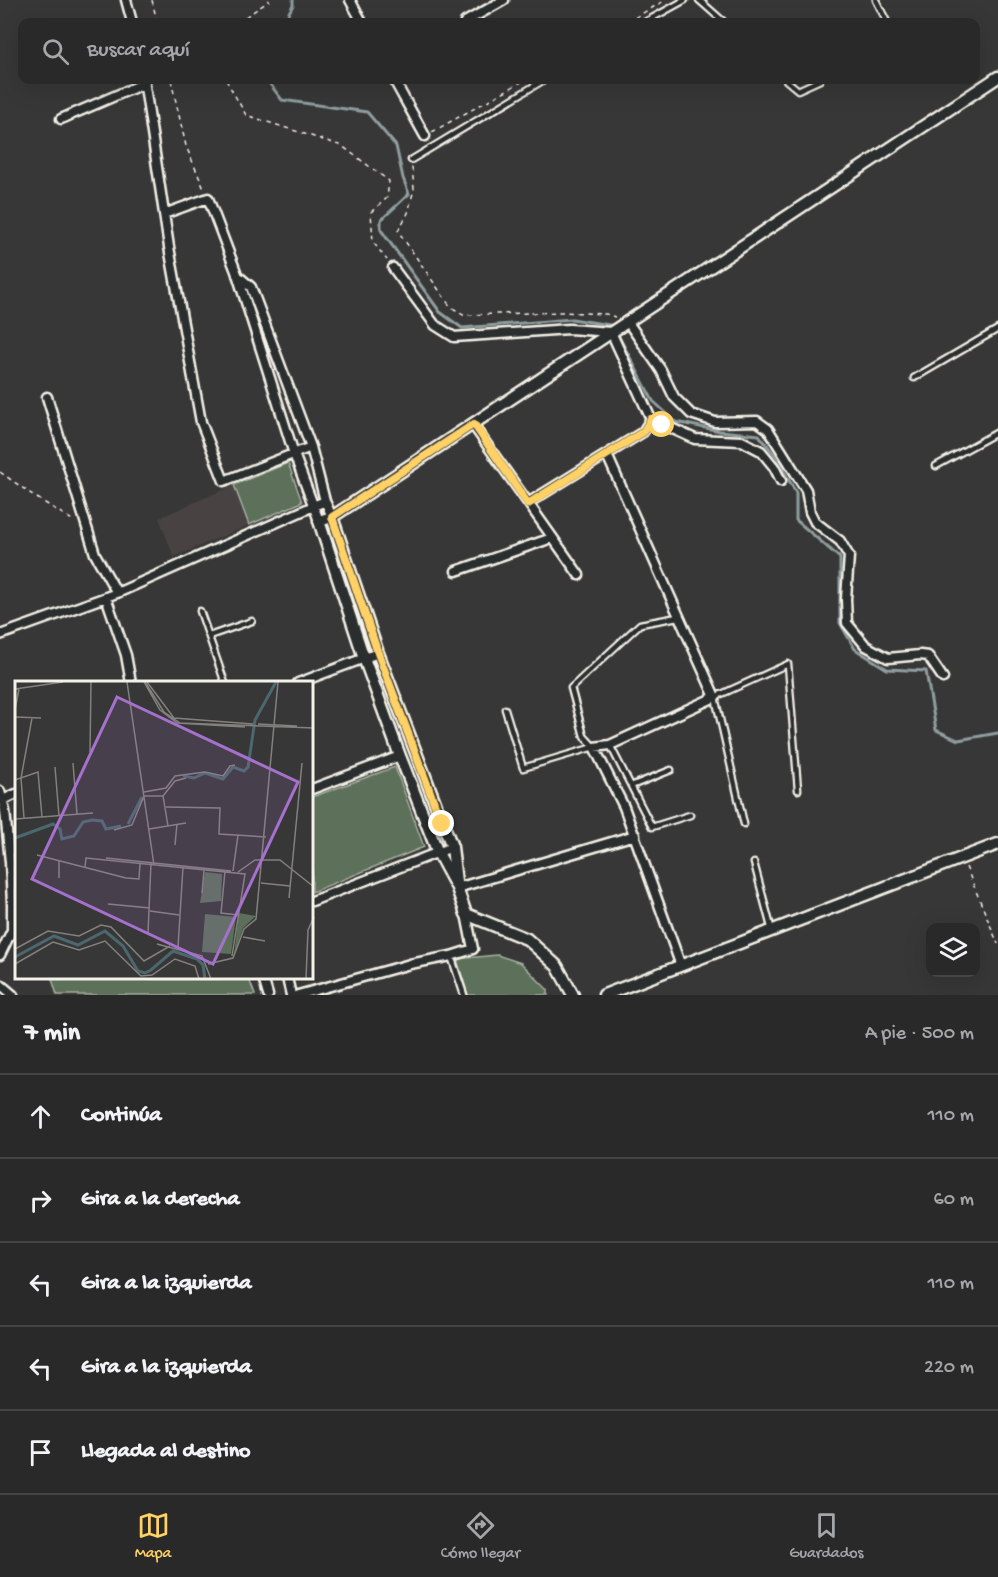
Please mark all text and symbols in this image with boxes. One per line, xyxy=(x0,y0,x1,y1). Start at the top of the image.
search box xyxy=(18,18,980,84)
icon: search xyxy=(39,35,72,68)
text: Buscar aquí xyxy=(87,38,190,64)
route start xyxy=(648,411,674,437)
inset map xyxy=(15,681,314,980)
route end xyxy=(428,810,454,836)
map controls xyxy=(926,923,980,977)
button: layers xyxy=(926,923,980,977)
text: 7 min xyxy=(24,1019,80,1050)
text: A pie · 500 m xyxy=(865,1023,974,1046)
icon: ahead xyxy=(24,1100,57,1133)
text: Continúa xyxy=(81,1103,162,1129)
text: 110 m xyxy=(928,1105,974,1128)
icon: right xyxy=(24,1184,57,1217)
text: Gira a la derecha xyxy=(81,1187,239,1213)
text: 60 m xyxy=(934,1189,974,1212)
icon: left xyxy=(24,1268,57,1301)
text: Gira a la izquierda xyxy=(81,1271,252,1297)
text: 110 m xyxy=(928,1273,974,1296)
icon: left xyxy=(24,1352,57,1385)
text: Gira a la izquierda xyxy=(81,1355,252,1381)
text: 220 m xyxy=(924,1357,974,1380)
icon: arrive xyxy=(24,1436,57,1469)
text: Llegada al destino xyxy=(81,1439,251,1465)
tab: Mapa xyxy=(135,1509,171,1564)
tab: Cómo llegar xyxy=(441,1509,520,1564)
tab: Guardados xyxy=(789,1509,863,1564)

